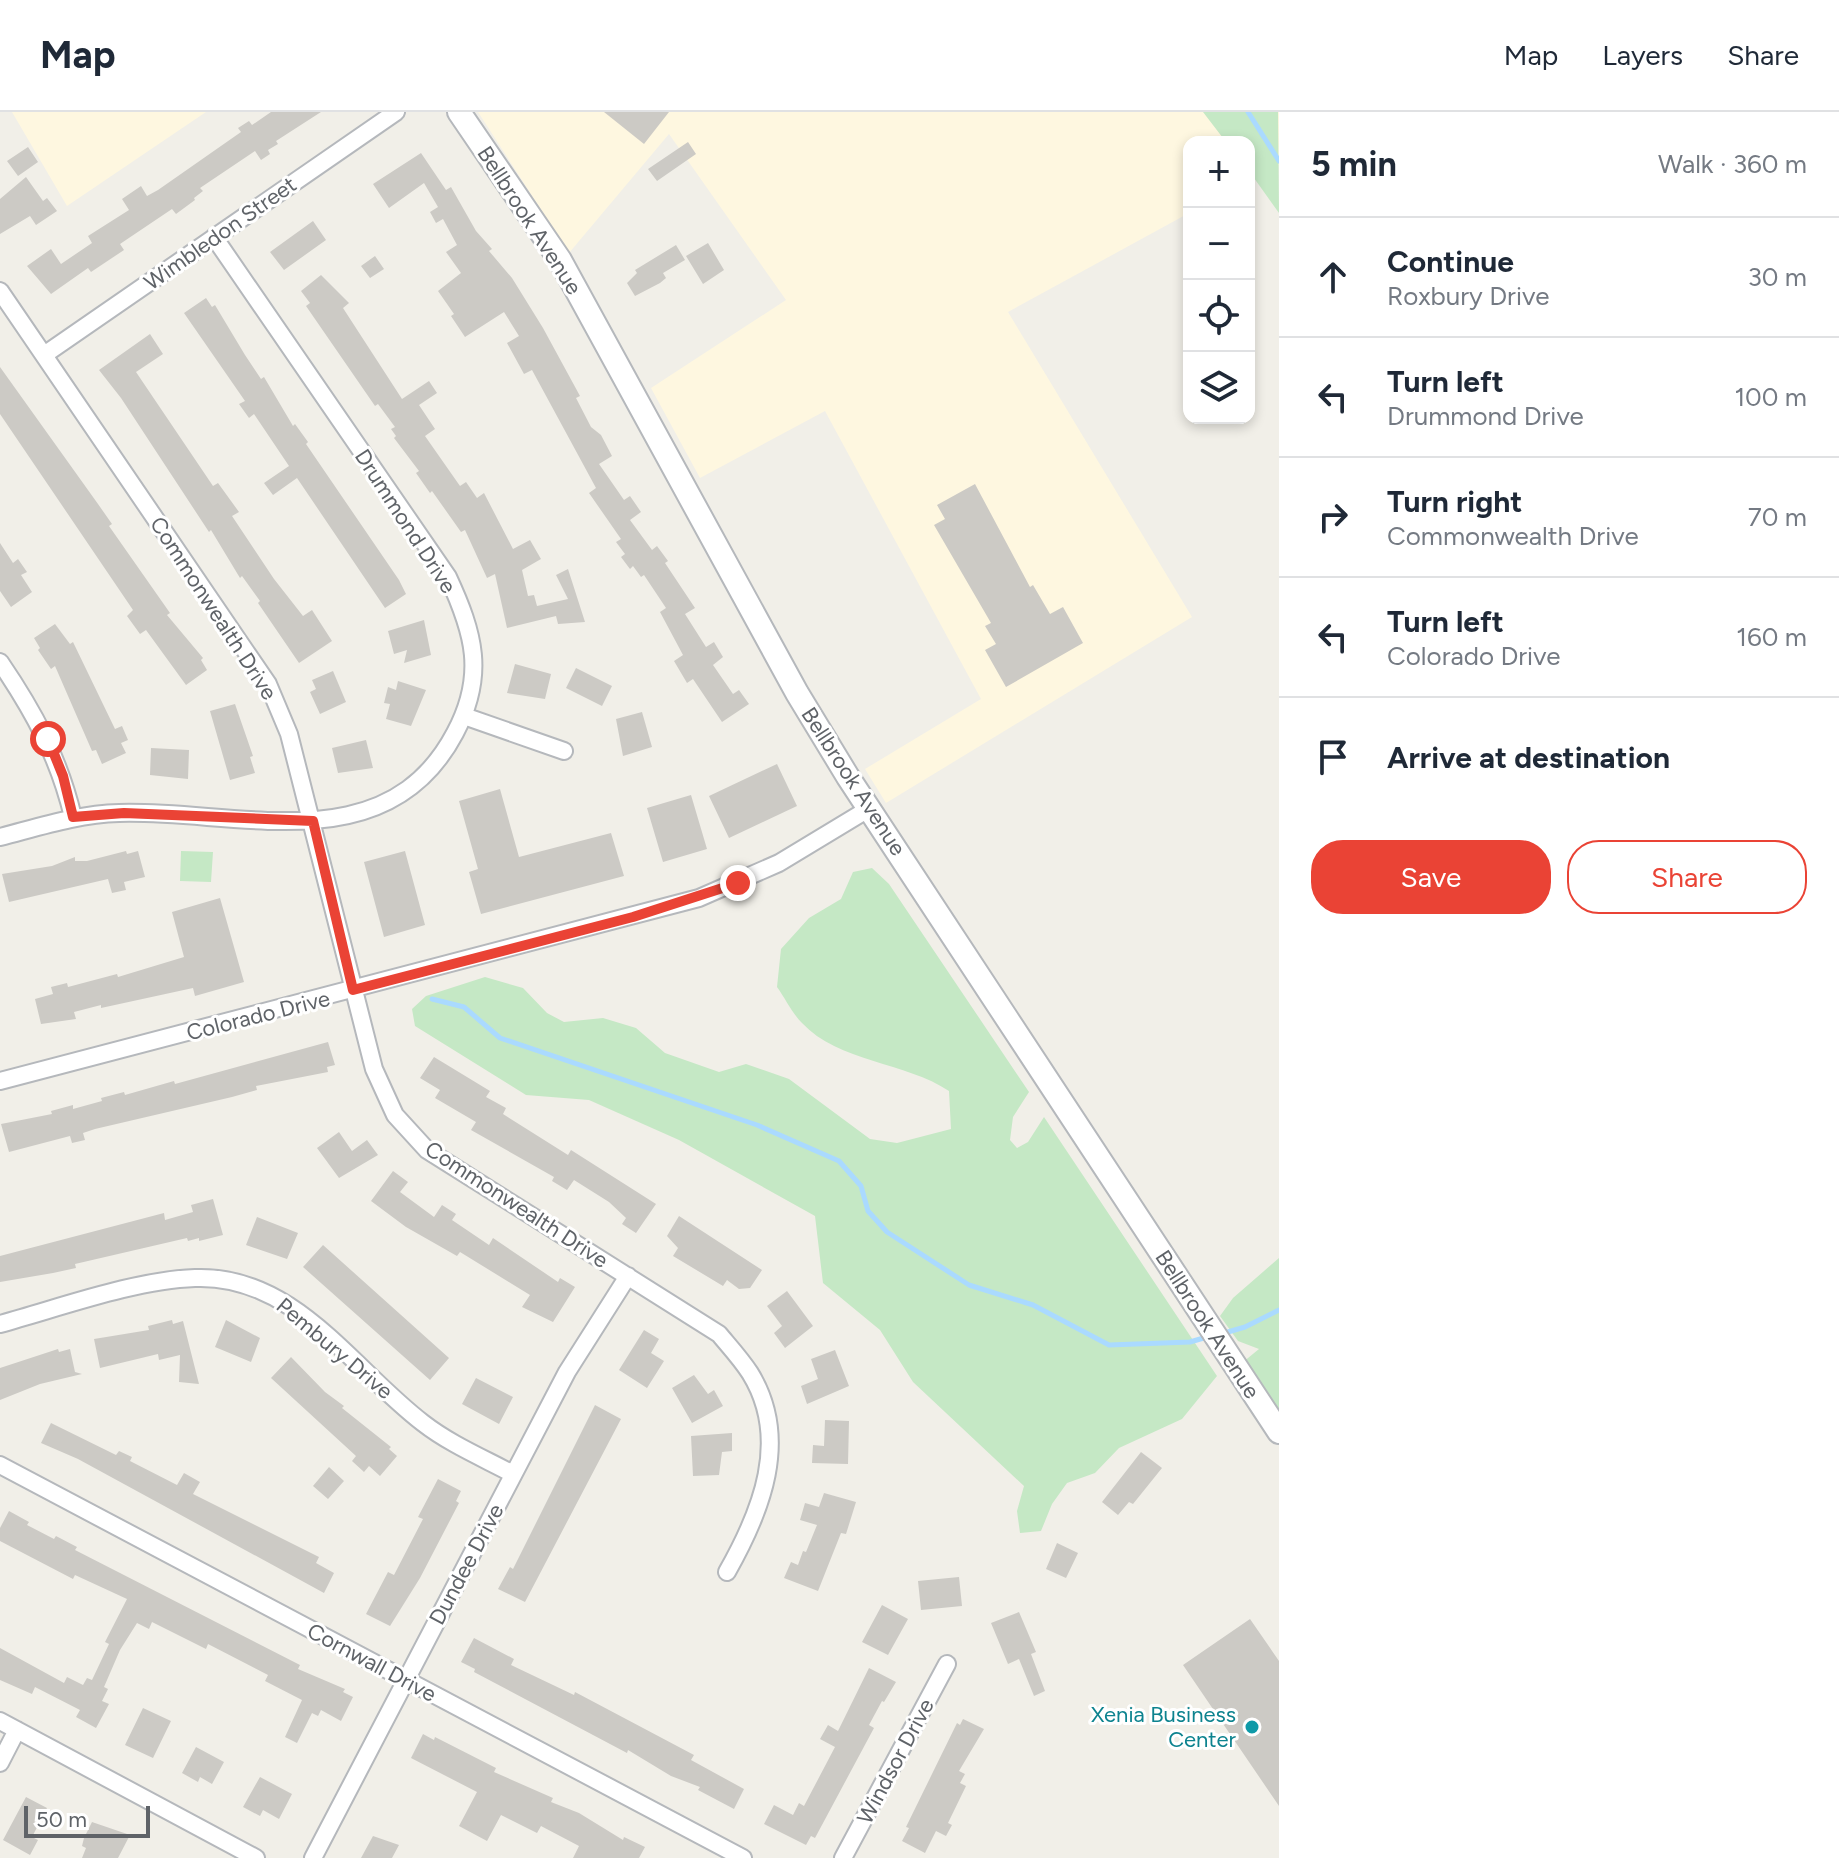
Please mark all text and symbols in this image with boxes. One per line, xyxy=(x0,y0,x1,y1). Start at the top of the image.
text: Map xyxy=(40,32,116,78)
text: Map xyxy=(1504,38,1558,72)
text: Layers xyxy=(1602,38,1683,72)
text: Share xyxy=(1727,38,1799,72)
map controls xyxy=(1183,136,1255,424)
button: + xyxy=(1183,136,1255,208)
street label: Bellbrook Avenue xyxy=(472,141,588,300)
text: 5 min xyxy=(1311,144,1397,185)
text: Walk · 360 m xyxy=(1658,148,1807,180)
street label: Wimbledon Street xyxy=(139,171,302,296)
button: − xyxy=(1183,208,1255,280)
text: Continue xyxy=(1387,243,1514,280)
icon: ahead xyxy=(1311,255,1355,299)
text: 30 m xyxy=(1748,261,1807,293)
button: locate xyxy=(1183,280,1255,352)
text: Roxbury Drive xyxy=(1387,280,1549,312)
button: layers xyxy=(1183,352,1255,424)
text: Turn left xyxy=(1387,363,1504,400)
icon: left xyxy=(1311,375,1355,419)
text: 100 m xyxy=(1734,381,1807,413)
text: Drummond Drive xyxy=(1387,400,1584,432)
street label: Drummond Drive xyxy=(349,444,462,598)
text: Turn right xyxy=(1387,483,1522,520)
icon: right xyxy=(1311,495,1355,539)
text: 70 m xyxy=(1748,501,1807,533)
street label: Commonwealth Drive xyxy=(144,512,283,705)
text: Commonwealth Drive xyxy=(1387,520,1639,552)
text: Turn left xyxy=(1387,603,1504,640)
icon: left xyxy=(1311,615,1355,659)
text: 160 m xyxy=(1736,621,1807,653)
text: Colorado Drive xyxy=(1387,640,1561,672)
street label: Bellbrook Avenue xyxy=(796,702,912,861)
route start xyxy=(30,721,66,757)
icon: arrive xyxy=(1311,735,1355,779)
text: Arrive at destination xyxy=(1387,739,1670,776)
button: Save xyxy=(1311,840,1551,914)
button: Share xyxy=(1567,840,1807,914)
route end xyxy=(720,865,756,901)
street label: Colorado Drive xyxy=(184,985,333,1046)
street label: Commonwealth Drive xyxy=(420,1135,613,1274)
street label: Bellbrook Avenue xyxy=(1150,1245,1266,1404)
street label: Pembury Drive xyxy=(271,1292,398,1405)
street label: Dundee Drive xyxy=(423,1499,510,1629)
street label: Cornwall Drive xyxy=(303,1617,441,1708)
street label: Windsor Drive xyxy=(851,1694,940,1829)
place label: Xenia Business Center xyxy=(1091,1701,1237,1753)
marker: Xenia Business Center xyxy=(1243,1718,1261,1736)
scale bar xyxy=(24,1802,150,1838)
text: 50 m xyxy=(36,1806,87,1833)

